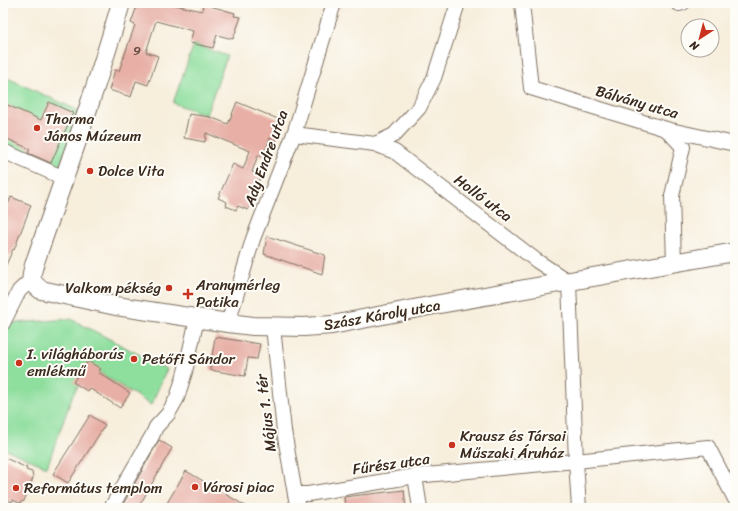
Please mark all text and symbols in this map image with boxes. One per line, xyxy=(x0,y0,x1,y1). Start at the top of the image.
north arrow xyxy=(680,18,720,58)
text: N xyxy=(685,36,704,56)
house number: 9 xyxy=(133,39,141,62)
street label: Bálvány utca xyxy=(592,78,682,126)
place label: Thorma János Múzeum xyxy=(44,106,142,149)
street label: Ady Endre utca xyxy=(236,106,296,211)
marker: Thorma János Múzeum xyxy=(32,123,42,133)
place label: Dolce Vita xyxy=(98,158,165,184)
marker: Dolce Vita xyxy=(85,166,95,176)
street label: Holló utca xyxy=(448,167,518,229)
place label: Aranymérleg Patika xyxy=(195,272,281,315)
place label: Valkom pékség xyxy=(65,275,161,301)
marker: Valkom pékség xyxy=(164,283,174,293)
marker: Aranymérleg Patika xyxy=(183,289,193,299)
street label: Szász Károly utca xyxy=(322,292,443,338)
place label: I. világháborús emlékmű xyxy=(26,341,124,384)
place label: Petőfi Sándor xyxy=(142,346,236,372)
marker: Petőfi Sándor xyxy=(129,354,139,364)
marker: I. világháborús emlékmű xyxy=(14,358,24,368)
street label: Május 1. tér xyxy=(248,372,284,453)
place label: Krausz és Társai Műszaki Áruház xyxy=(460,423,567,466)
marker: Krausz és Társai Műszaki Áruház xyxy=(447,440,457,450)
street label: Fűrész utca xyxy=(351,446,432,482)
place label: Városi piac xyxy=(203,474,275,500)
place label: Református templom xyxy=(24,475,163,501)
marker: Városi piac xyxy=(190,482,200,492)
marker: Református templom xyxy=(11,483,21,493)

